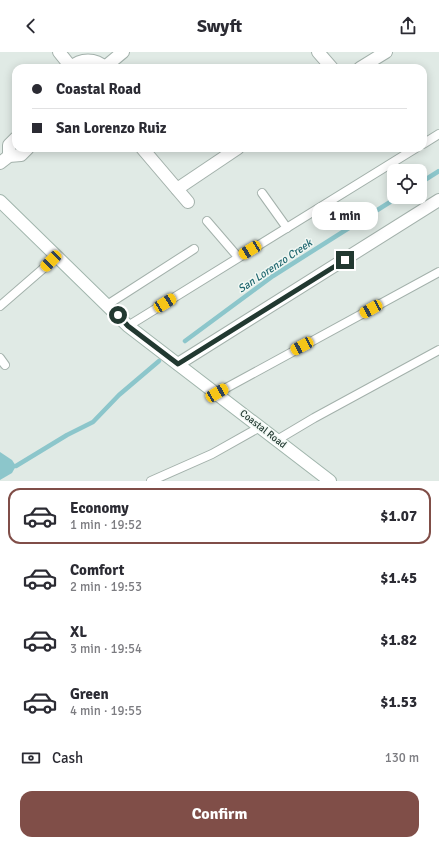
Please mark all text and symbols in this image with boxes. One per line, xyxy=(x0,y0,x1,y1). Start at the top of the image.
icon: back xyxy=(20,15,42,37)
text: Swyft xyxy=(197,15,242,37)
icon: share xyxy=(397,15,419,37)
text: Coastal Road xyxy=(56,80,141,98)
text: San Lorenzo Ruiz xyxy=(56,119,167,137)
map controls xyxy=(387,164,427,204)
button: locate xyxy=(387,164,427,204)
callout: 1 min xyxy=(312,202,378,230)
text: 1 min xyxy=(329,208,361,224)
water label: San Lorenzo Creek xyxy=(235,236,316,296)
car xyxy=(237,239,263,261)
car xyxy=(38,248,64,274)
route end xyxy=(336,251,354,269)
car xyxy=(152,292,178,314)
car xyxy=(358,298,384,320)
route start xyxy=(109,306,127,324)
car xyxy=(289,335,315,357)
car xyxy=(204,382,230,404)
street label: Coastal Road xyxy=(237,407,289,451)
icon: car xyxy=(22,498,58,534)
text: Economy xyxy=(70,499,129,517)
text: $1.07 xyxy=(380,507,417,525)
text: 1 min · 19:52 xyxy=(70,517,142,533)
icon: car xyxy=(22,560,58,596)
text: Comfort xyxy=(70,561,124,579)
text: $1.45 xyxy=(380,569,417,587)
text: 2 min · 19:53 xyxy=(70,579,142,595)
icon: car xyxy=(22,622,58,658)
text: XL xyxy=(70,623,87,641)
text: $1.82 xyxy=(380,631,417,649)
text: 3 min · 19:54 xyxy=(70,641,142,657)
icon: car xyxy=(22,684,58,720)
text: Green xyxy=(70,685,109,703)
text: $1.53 xyxy=(380,693,417,711)
text: 4 min · 19:55 xyxy=(70,703,142,719)
icon: cash xyxy=(20,747,42,769)
text: Cash xyxy=(52,749,83,767)
text: 130 m xyxy=(385,750,419,766)
button: Confirm xyxy=(20,791,419,837)

